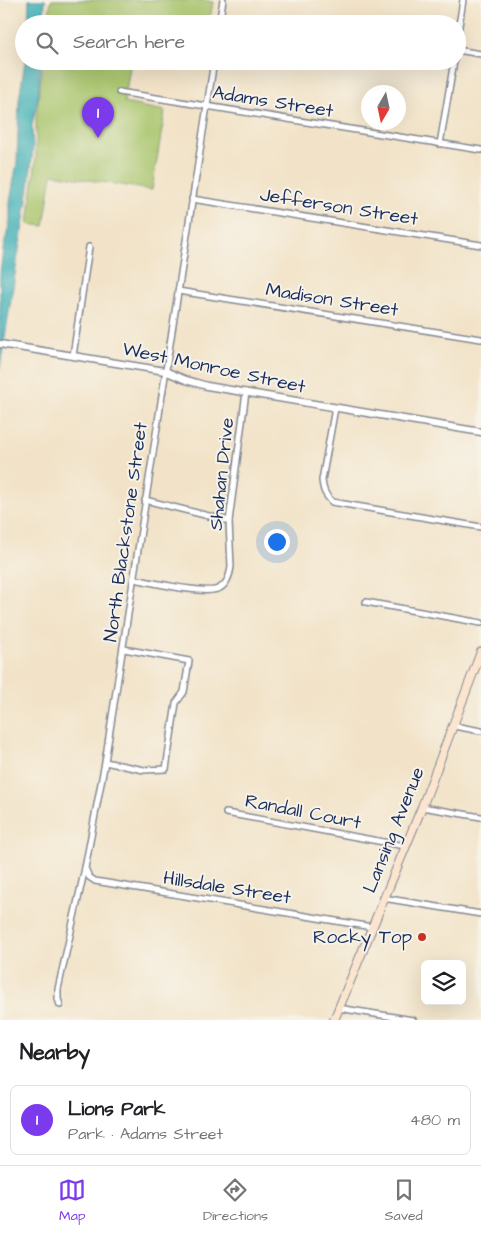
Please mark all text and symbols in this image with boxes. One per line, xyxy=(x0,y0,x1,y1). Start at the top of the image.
search box xyxy=(15,15,466,70)
icon: search xyxy=(33,29,61,57)
text: Search here xyxy=(73,29,185,56)
street label: Adams Street xyxy=(211,79,336,125)
north arrow xyxy=(361,85,406,130)
pin: 1 xyxy=(82,97,114,138)
street label: Jefferson Street xyxy=(258,181,420,233)
street label: Madison Street xyxy=(264,276,401,324)
street label: West Monroe Street xyxy=(120,335,308,401)
street label: Shahan Drive xyxy=(203,416,241,532)
street label: North Blackstone Street xyxy=(97,420,155,644)
your location xyxy=(264,529,290,555)
street label: Lansing Avenue xyxy=(357,763,432,897)
street label: Randall Court xyxy=(243,788,364,837)
street label: Hillsdale Street xyxy=(161,865,293,911)
place label: Rocky Top xyxy=(313,924,412,952)
marker: Rocky Top xyxy=(416,931,428,943)
map controls xyxy=(421,960,466,1005)
button: layers xyxy=(421,960,466,1005)
text: Nearby xyxy=(20,1038,90,1067)
text: Lions Park xyxy=(68,1096,165,1123)
text: 1 xyxy=(36,1109,38,1131)
text: 480 m xyxy=(410,1109,460,1131)
text: Park · Adams Street xyxy=(68,1123,223,1145)
tab: Map xyxy=(58,1176,86,1226)
tab: Directions xyxy=(203,1176,268,1226)
tab: Saved xyxy=(385,1176,423,1226)

